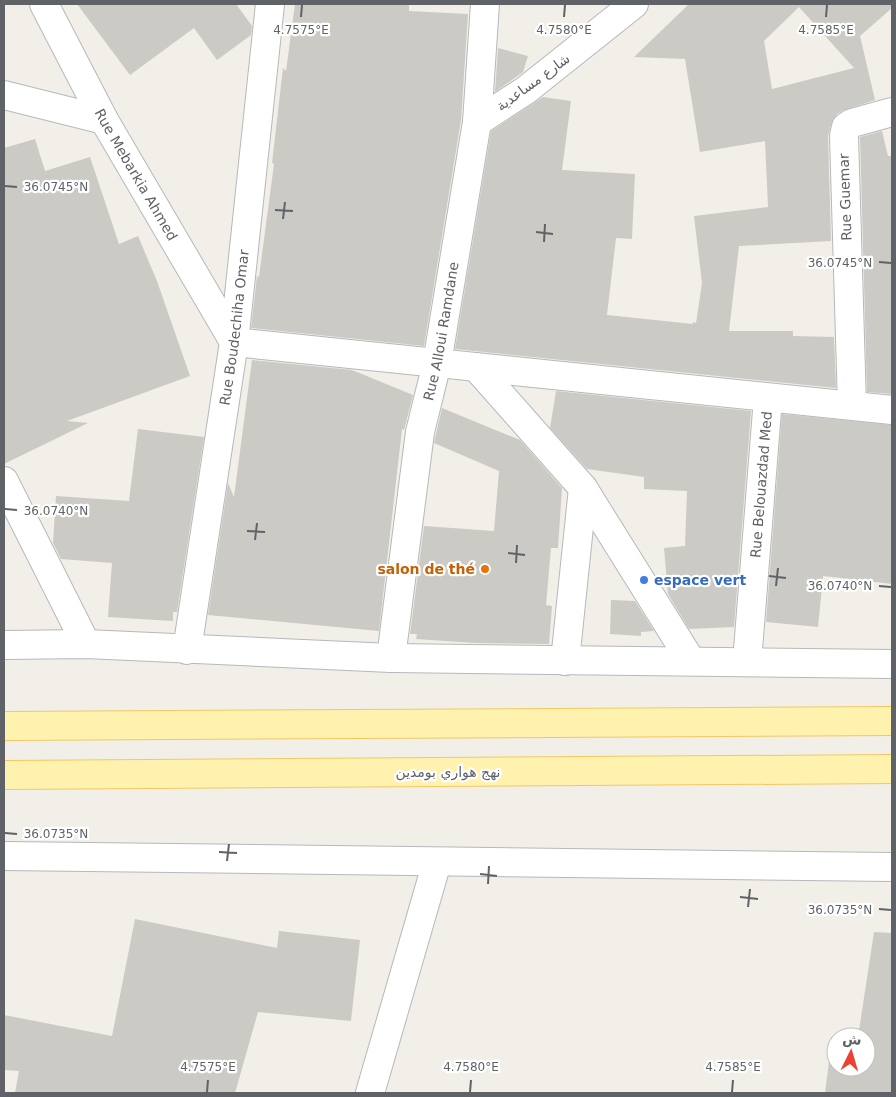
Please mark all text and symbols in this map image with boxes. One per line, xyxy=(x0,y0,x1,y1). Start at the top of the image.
text: 4.7575°E xyxy=(273,23,329,37)
text: 4.7580°E xyxy=(536,23,592,37)
text: 4.7585°E xyxy=(798,23,854,37)
street label: شارع مساعدية xyxy=(493,50,573,115)
street label: Rue Mebarkia Ahmed xyxy=(92,106,181,243)
street label: Rue Guemar xyxy=(835,153,855,241)
text: 36.0745°N xyxy=(24,180,88,194)
street label: Rue Boudechiha Omar xyxy=(216,248,252,407)
text: 36.0745°N xyxy=(808,256,872,270)
street label: Rue Alloui Ramdane xyxy=(420,261,462,402)
street label: Rue Belouazdad Med xyxy=(747,411,775,558)
text: 36.0740°N xyxy=(24,504,88,518)
place label: salon de thé xyxy=(377,561,475,577)
marker: salon de thé xyxy=(479,563,491,575)
place label: espace vert xyxy=(654,572,746,588)
marker: espace vert xyxy=(638,574,650,586)
text: 36.0740°N xyxy=(808,579,872,593)
street label: نهج هواري بومدين xyxy=(395,764,501,781)
text: 36.0735°N xyxy=(24,827,88,841)
text: 36.0735°N xyxy=(808,903,872,917)
north arrow xyxy=(826,1027,876,1077)
text: ش xyxy=(842,1030,862,1048)
text: 4.7575°E xyxy=(180,1060,236,1074)
text: 4.7580°E xyxy=(443,1060,499,1074)
text: 4.7585°E xyxy=(705,1060,761,1074)

